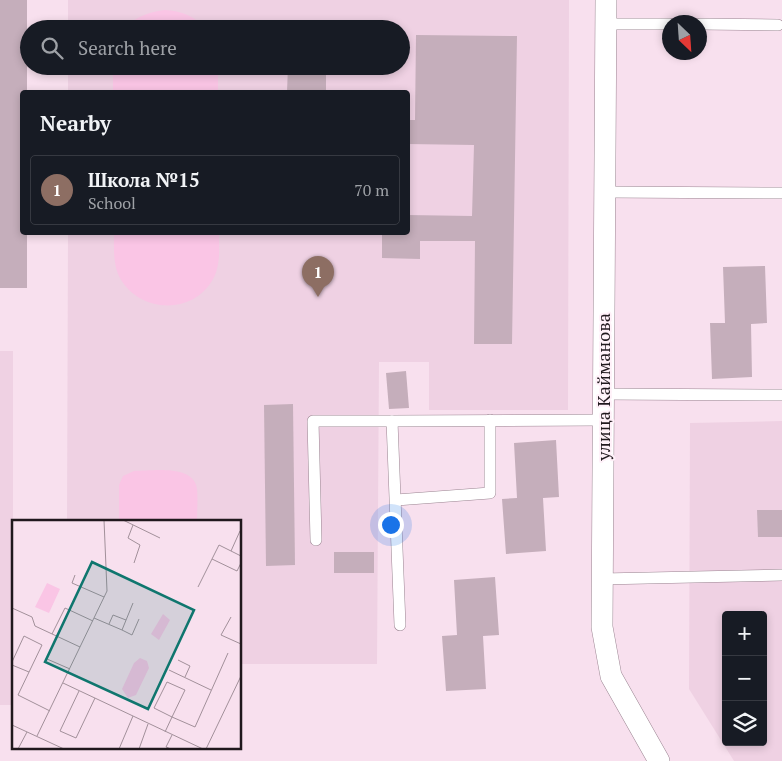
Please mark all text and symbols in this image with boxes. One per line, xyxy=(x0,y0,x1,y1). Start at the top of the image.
north arrow xyxy=(662,15,707,60)
search box xyxy=(20,20,410,75)
icon: search xyxy=(38,34,66,62)
text: Search here xyxy=(78,35,177,60)
text: Nearby xyxy=(40,109,111,137)
text: Школа №15 xyxy=(88,167,200,192)
text: 1 xyxy=(52,179,62,201)
text: 70 m xyxy=(354,179,389,201)
text: School xyxy=(88,192,136,214)
pin: 1 xyxy=(302,256,334,297)
street label: улица Кайманова xyxy=(591,313,615,462)
your location xyxy=(378,512,404,538)
inset map xyxy=(12,520,241,748)
map controls xyxy=(722,611,767,746)
button: + xyxy=(722,611,767,656)
button: − xyxy=(722,656,767,701)
button: layers xyxy=(722,701,767,746)

